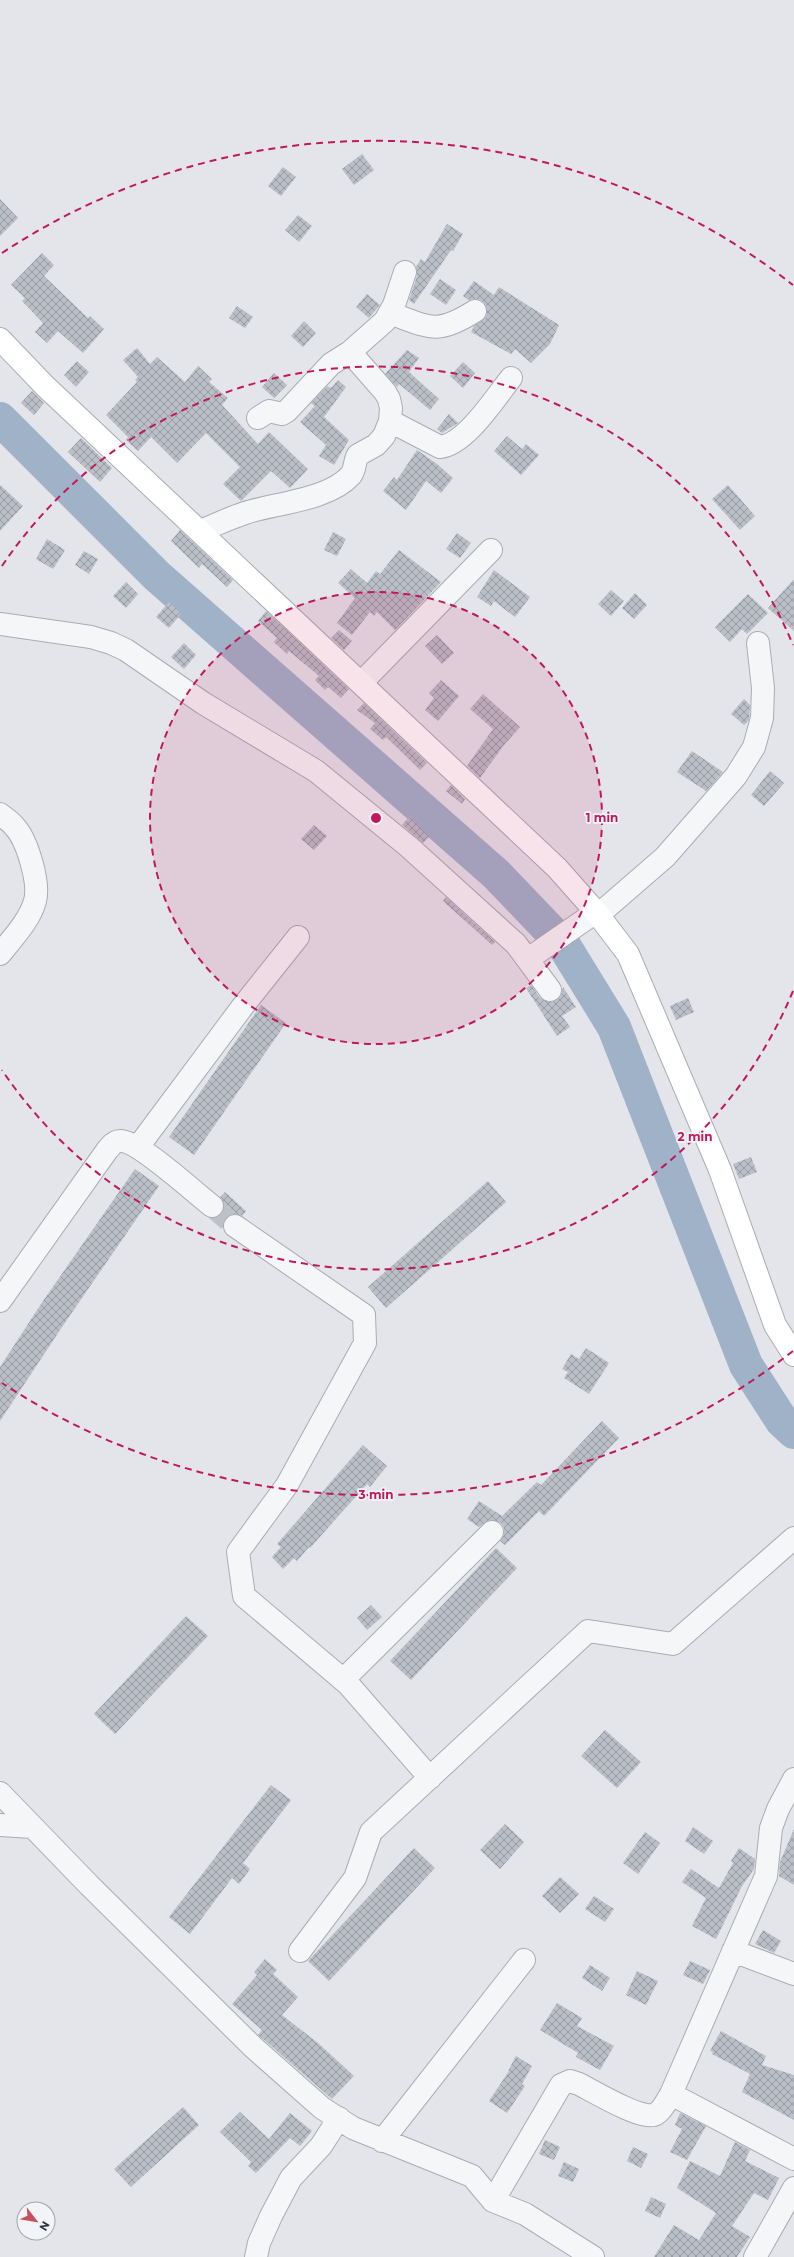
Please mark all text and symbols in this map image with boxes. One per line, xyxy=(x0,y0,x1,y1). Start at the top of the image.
text: 1 min xyxy=(586,810,618,825)
centre of rings xyxy=(369,811,383,825)
text: 2 min xyxy=(678,1129,712,1144)
text: 3 min xyxy=(358,1487,394,1502)
north arrow xyxy=(16,2201,56,2241)
text: N xyxy=(36,2219,53,2234)

